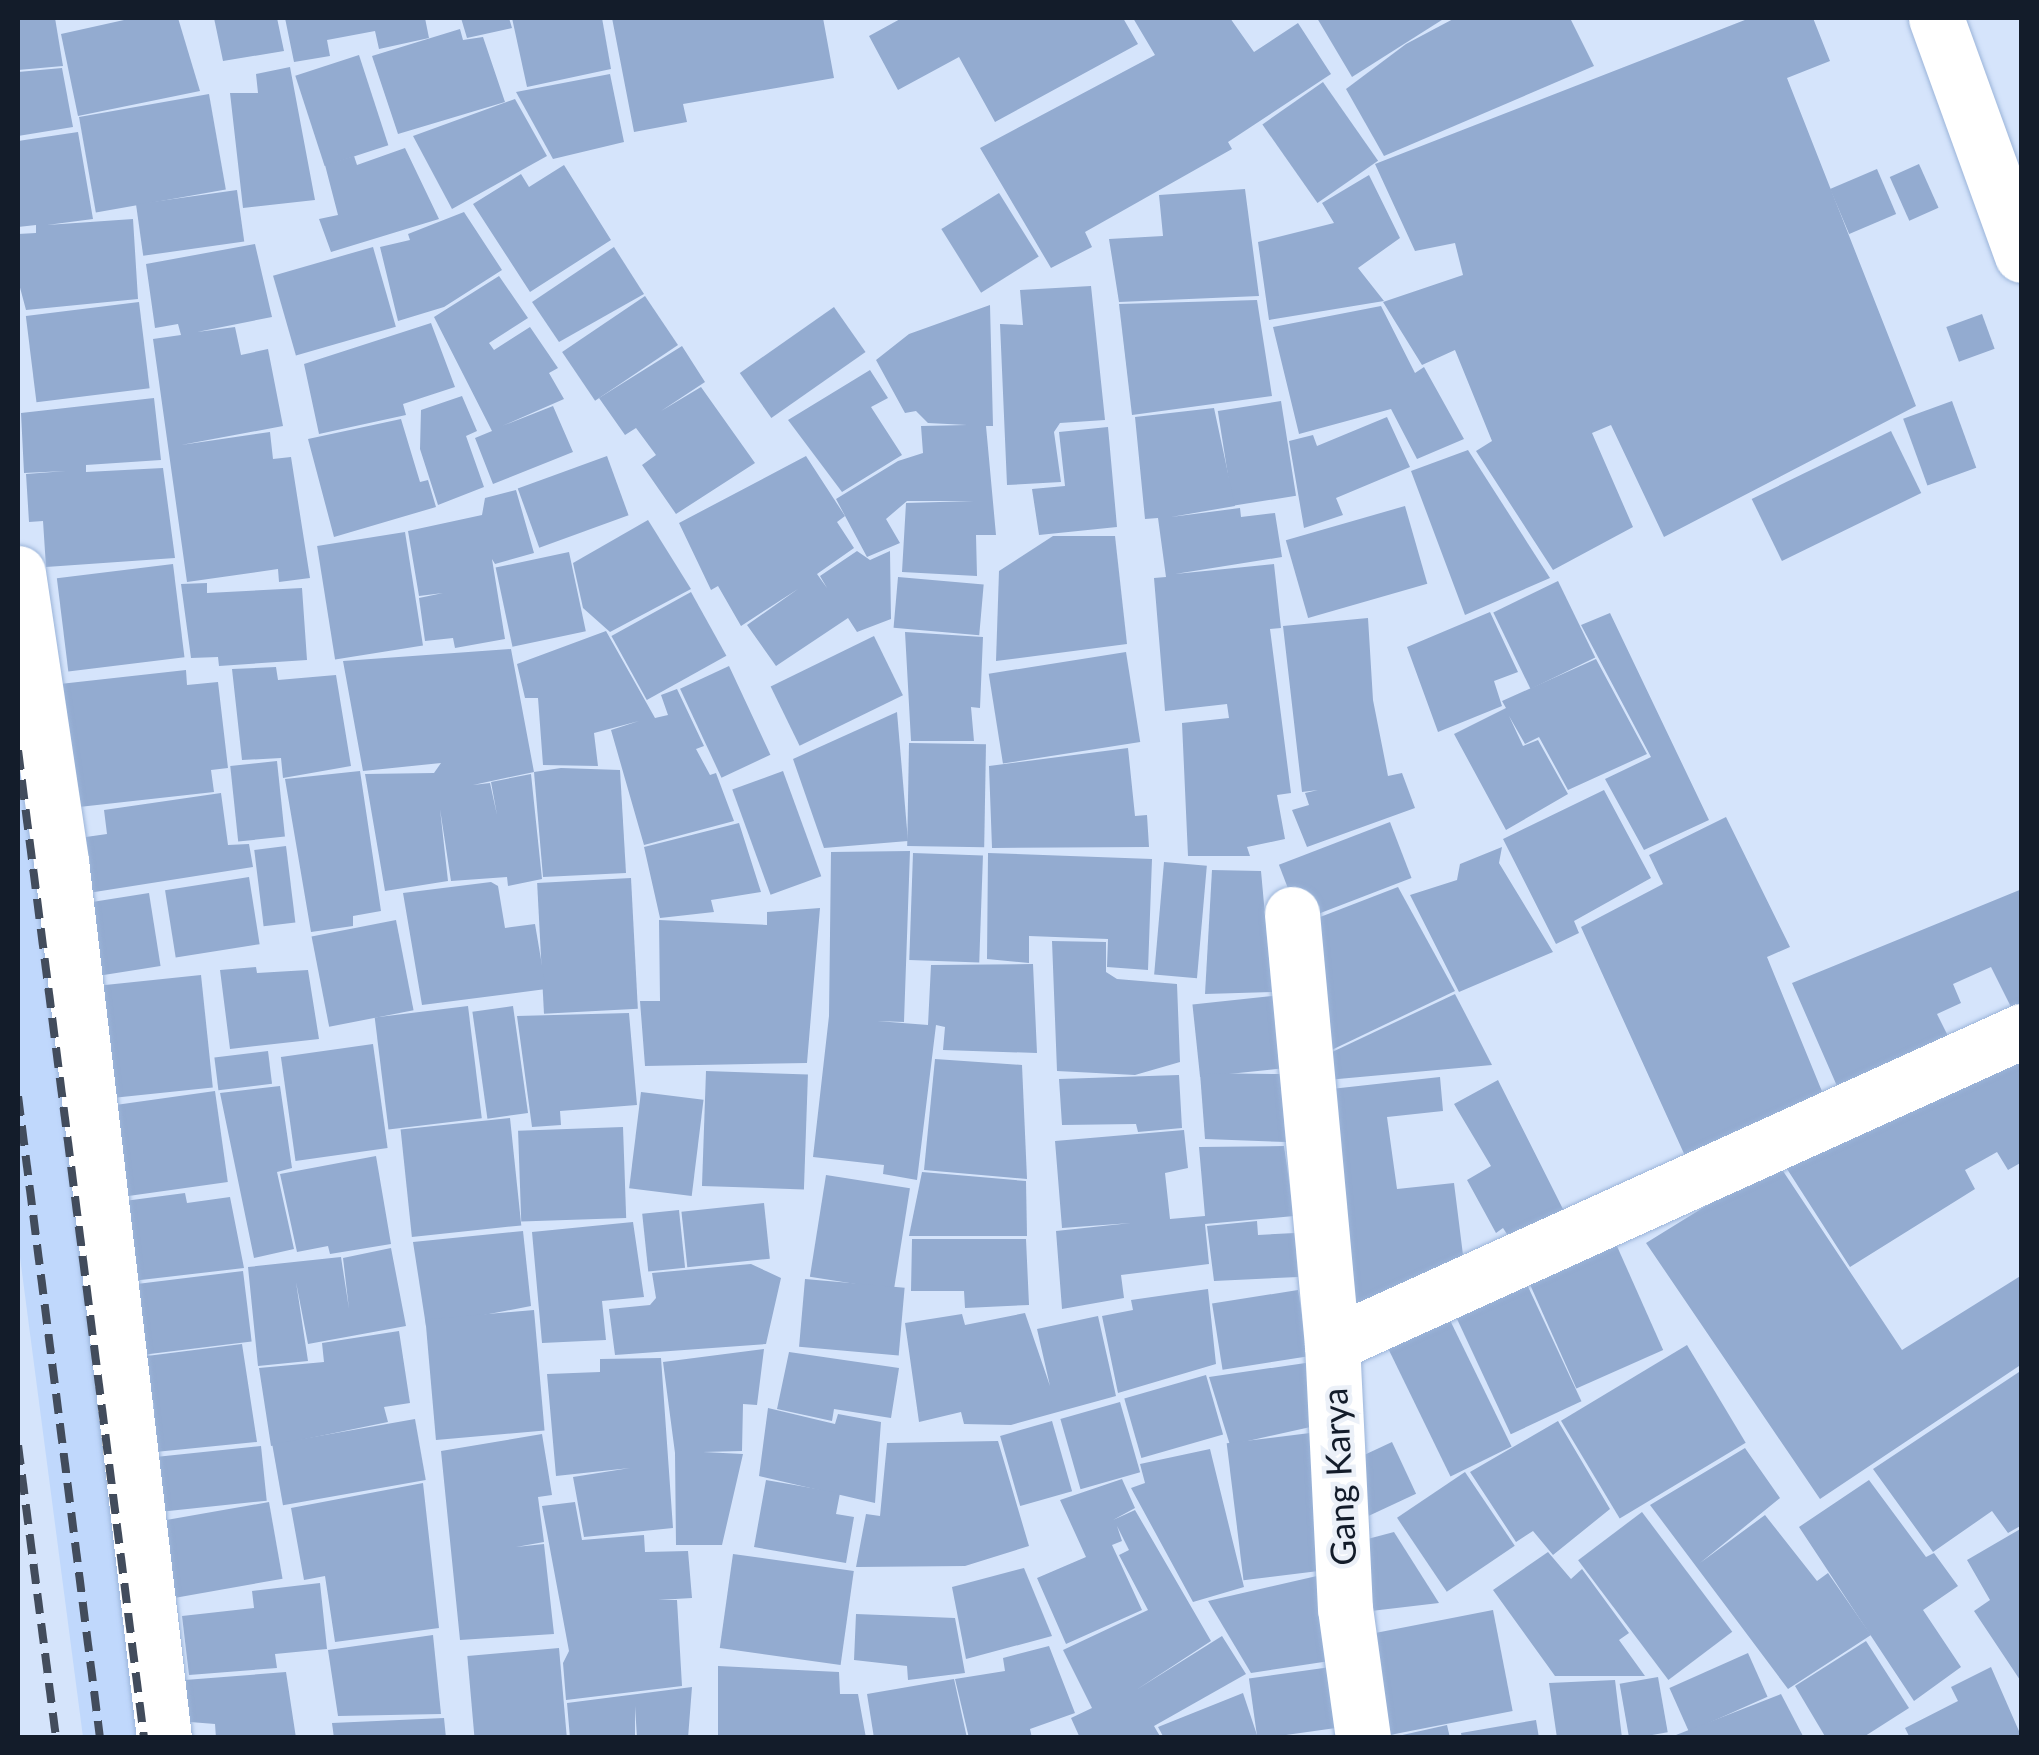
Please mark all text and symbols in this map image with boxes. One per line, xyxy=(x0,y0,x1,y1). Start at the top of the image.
street label: Gang Karya xyxy=(1312,1387,1364,1567)

